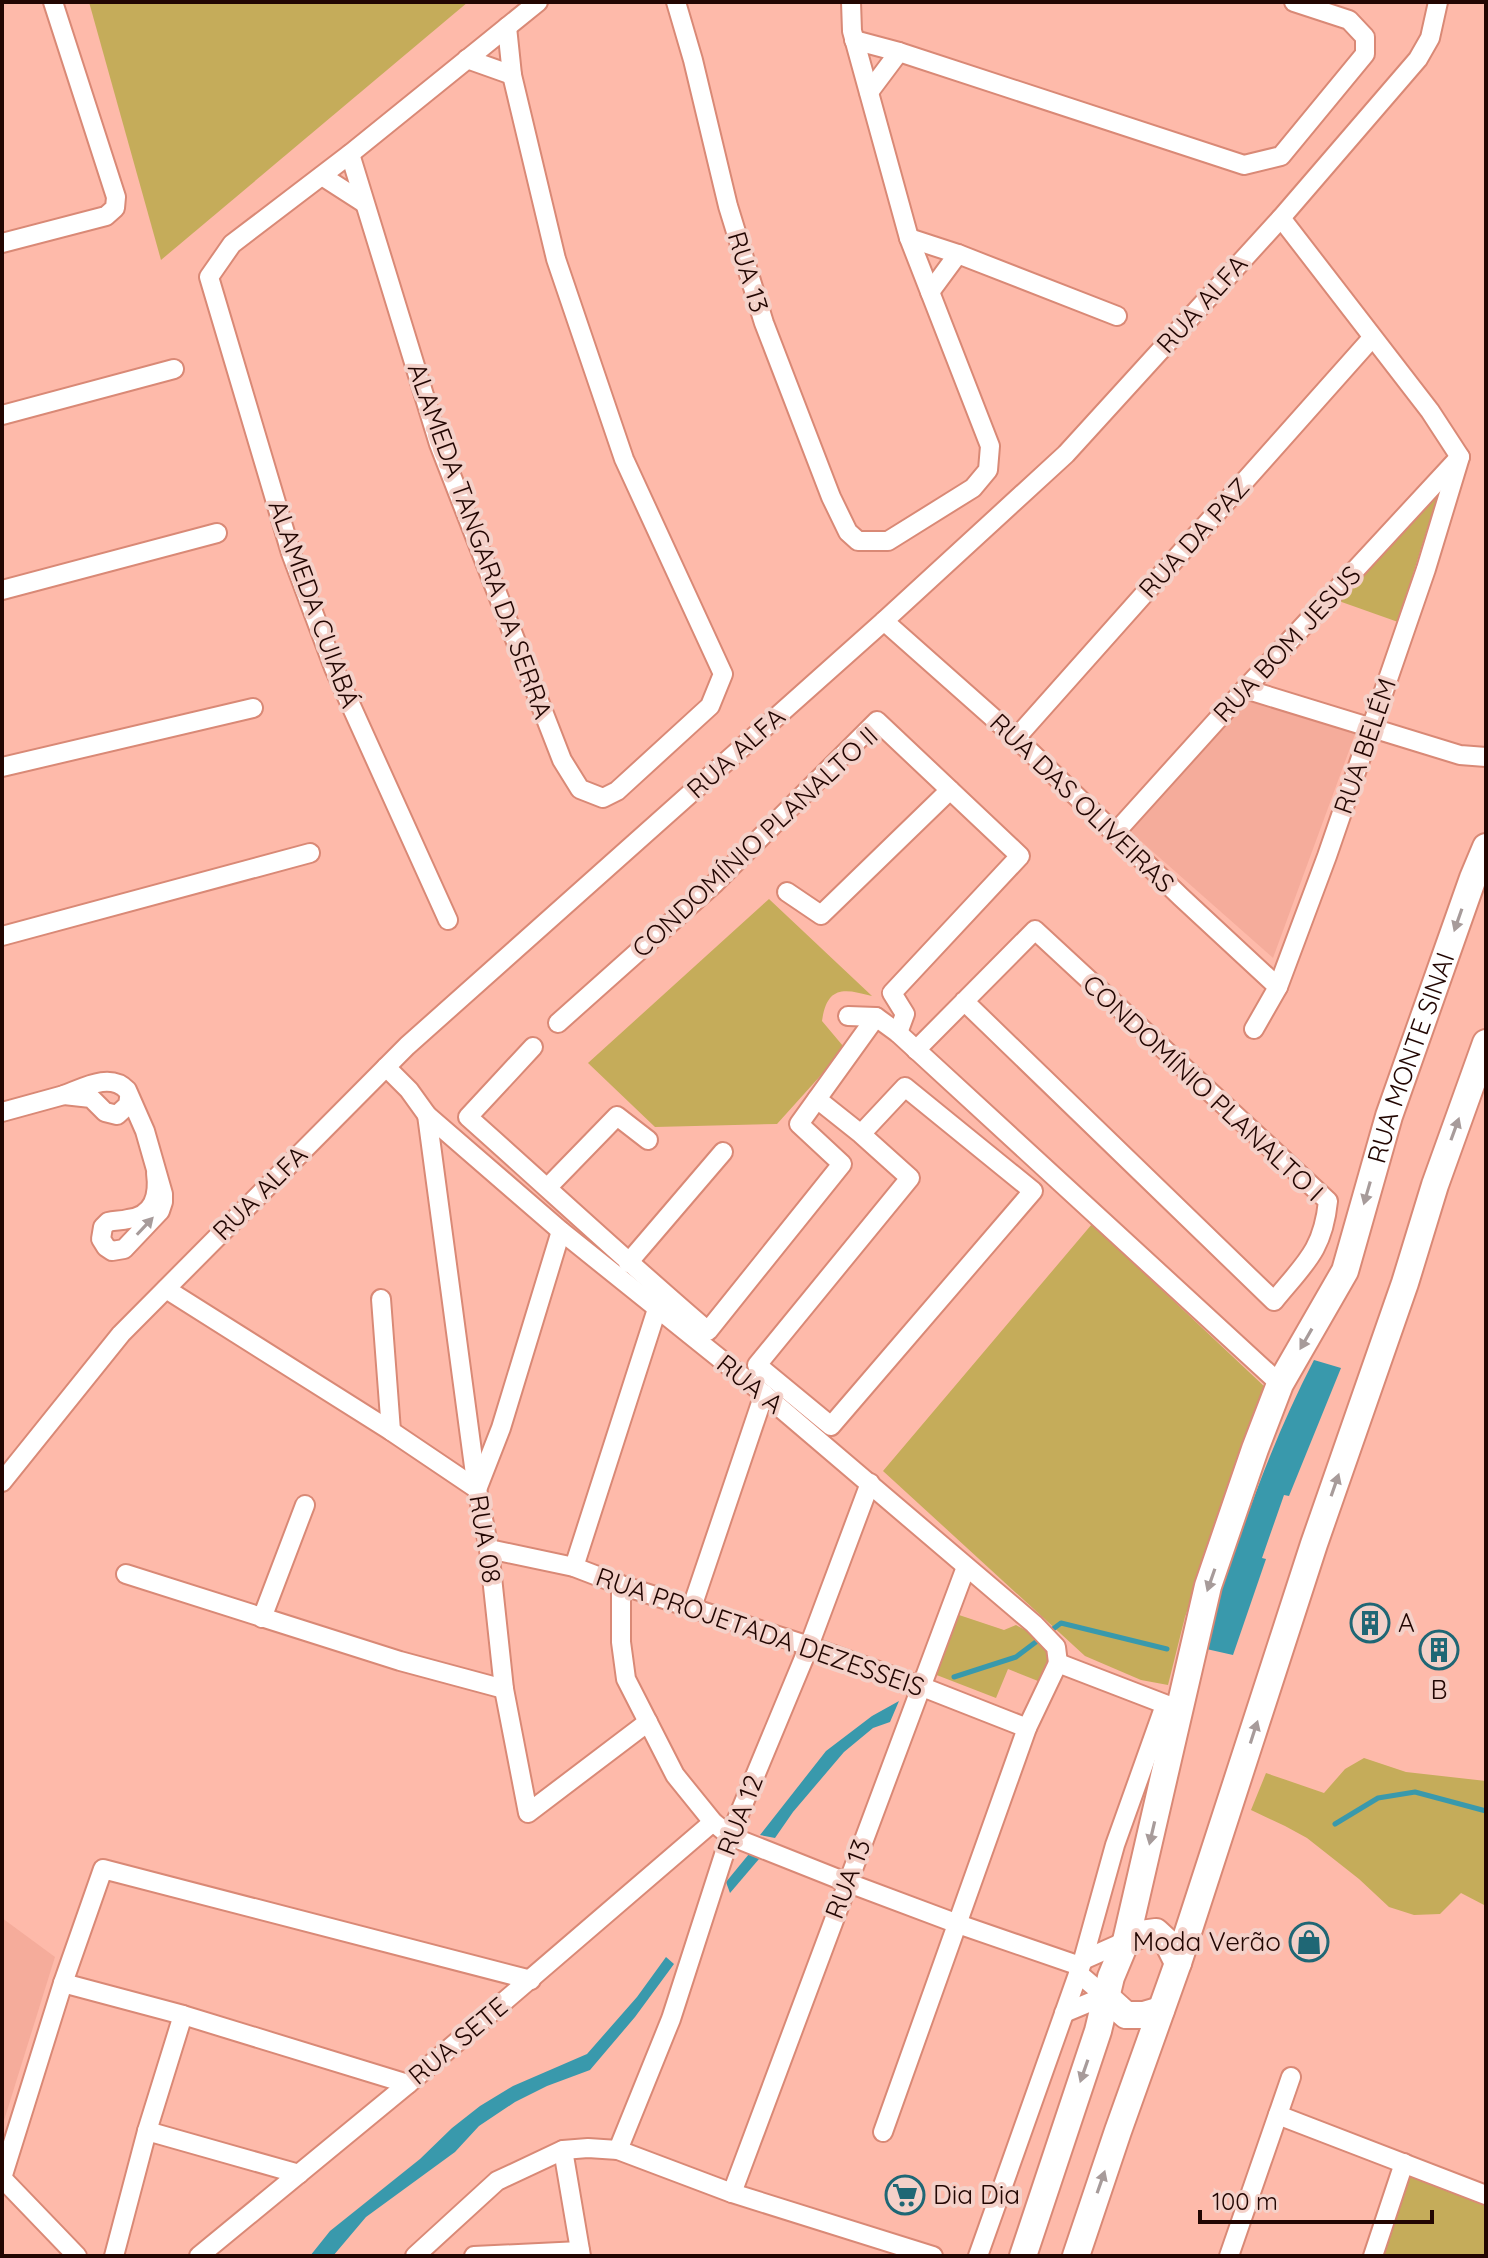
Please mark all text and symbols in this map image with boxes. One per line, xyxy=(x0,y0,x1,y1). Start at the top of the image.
street label: RUA 13 xyxy=(721,227,776,316)
street label: RUA ALFA xyxy=(1149,248,1254,360)
street label: ALAMEDA TANGARA DA SERRA xyxy=(401,358,560,723)
street label: RUA DA PAZ xyxy=(1131,471,1256,604)
street label: ALAMEDA CUIABÁ xyxy=(262,495,367,712)
street label: RUA BOM JESUS xyxy=(1206,559,1368,729)
street label: RUA BELÉM xyxy=(1326,674,1403,818)
street label: RUA ALFA xyxy=(680,700,792,805)
street label: RUA DAS OLIVEIRAS xyxy=(983,706,1182,899)
street label: CONDOMÍNIO PLANALTO II xyxy=(625,719,884,964)
one-way arrow xyxy=(1452,908,1464,932)
street label: RUA MONTE SINAI xyxy=(1359,948,1461,1167)
street label: CONDOMÍNIO PLANALTO I xyxy=(1076,967,1331,1208)
one-way arrow xyxy=(1450,1117,1462,1141)
street label: RUA ALFA xyxy=(205,1138,314,1247)
one-way arrow xyxy=(1360,1181,1373,1205)
one-way arrow xyxy=(136,1217,154,1236)
one-way arrow xyxy=(1299,1327,1313,1350)
street label: RUA A xyxy=(710,1347,790,1421)
one-way arrow xyxy=(1330,1473,1342,1497)
street label: RUA 08 xyxy=(462,1492,509,1585)
street label: RUA PROJETADA DEZESSEIS xyxy=(592,1560,929,1703)
one-way arrow xyxy=(1204,1568,1217,1592)
building icon: A xyxy=(1349,1602,1391,1644)
place label: A xyxy=(1398,1606,1415,1639)
building icon: B xyxy=(1418,1629,1460,1671)
place label: B xyxy=(1431,1673,1447,1706)
one-way arrow xyxy=(1248,1720,1261,1744)
street label: RUA 12 xyxy=(709,1770,770,1860)
one-way arrow xyxy=(1145,1820,1158,1845)
street label: RUA 13 xyxy=(817,1834,878,1923)
shop icon: Moda Verão xyxy=(1288,1921,1330,1963)
place label: Moda Verão xyxy=(1133,1925,1281,1958)
street label: RUA SETE xyxy=(401,1990,514,2092)
one-way arrow xyxy=(1078,2060,1090,2084)
one-way arrow xyxy=(1096,2170,1108,2194)
supermarket icon: Dia Dia xyxy=(884,2174,926,2216)
scale bar xyxy=(1200,2174,1432,2224)
place label: Dia Dia xyxy=(933,2178,1020,2211)
text: 100 m xyxy=(1212,2186,1278,2216)

